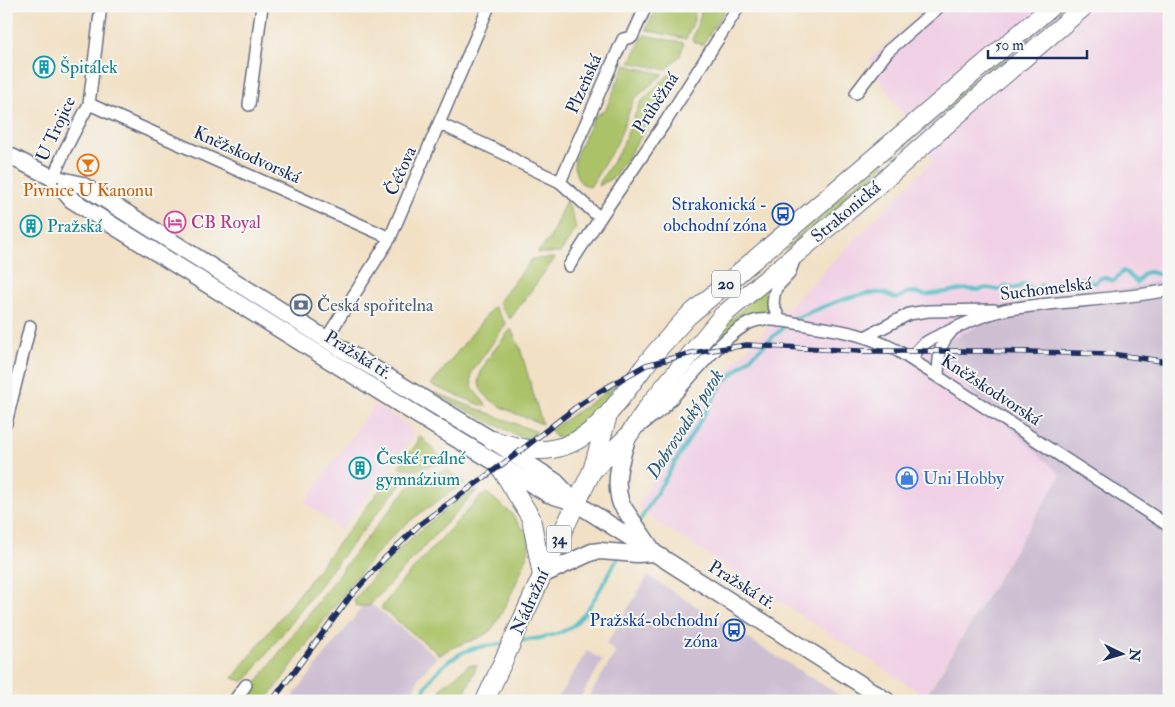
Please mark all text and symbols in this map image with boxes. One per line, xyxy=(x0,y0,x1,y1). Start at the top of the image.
scale bar xyxy=(988,28,1086,60)
text: 50 m xyxy=(995,36,1024,55)
street label: Plzeňská xyxy=(561,50,607,117)
building icon: Špitálek xyxy=(32,55,56,79)
place label: Špitálek xyxy=(60,55,118,79)
street label: Průběžná xyxy=(628,68,685,138)
street label: U Trojice xyxy=(31,92,81,165)
street label: Kněžskodvorská xyxy=(190,121,305,189)
street label: Čéčova xyxy=(380,142,422,199)
bar icon: Pivnice U Kanonu xyxy=(76,153,100,177)
street label: Strakonická xyxy=(806,176,886,248)
place label: Pivnice U Kanonu xyxy=(23,179,153,202)
place label: Strakonická - obchodní zóna xyxy=(663,193,768,237)
bus stop icon: Strakonická - obchodní zóna xyxy=(771,202,795,226)
hotel icon: CB Royal xyxy=(163,210,187,234)
place label: CB Royal xyxy=(191,211,261,234)
building icon: Pražská xyxy=(19,214,43,238)
place label: Pražská xyxy=(47,215,103,238)
road number: 20 xyxy=(712,270,740,298)
street label: Suchomelská xyxy=(999,272,1094,306)
bank icon: Česká spořitelna xyxy=(289,293,313,317)
place label: Česká spořitelna xyxy=(317,294,434,317)
street label: Pražská tř. xyxy=(320,325,396,385)
street label: Kněžskodvorská xyxy=(936,349,1046,431)
water label: Dobrovodský potok xyxy=(640,365,729,484)
place label: České reálné gymnázium xyxy=(376,447,466,491)
building icon: České reálné gymnázium xyxy=(348,456,372,480)
shop icon: Uni Hobby xyxy=(895,466,919,490)
place label: Uni Hobby xyxy=(923,467,1005,490)
road number: 34 xyxy=(546,526,572,552)
street label: Pražská tř. xyxy=(704,555,780,615)
street label: Nádražní xyxy=(505,565,555,638)
place label: Pražská-obchodní zóna xyxy=(589,609,719,653)
bus stop icon: Pražská-obchodní zóna xyxy=(722,618,746,642)
north arrow xyxy=(1098,630,1148,680)
text: N xyxy=(1125,647,1144,663)

